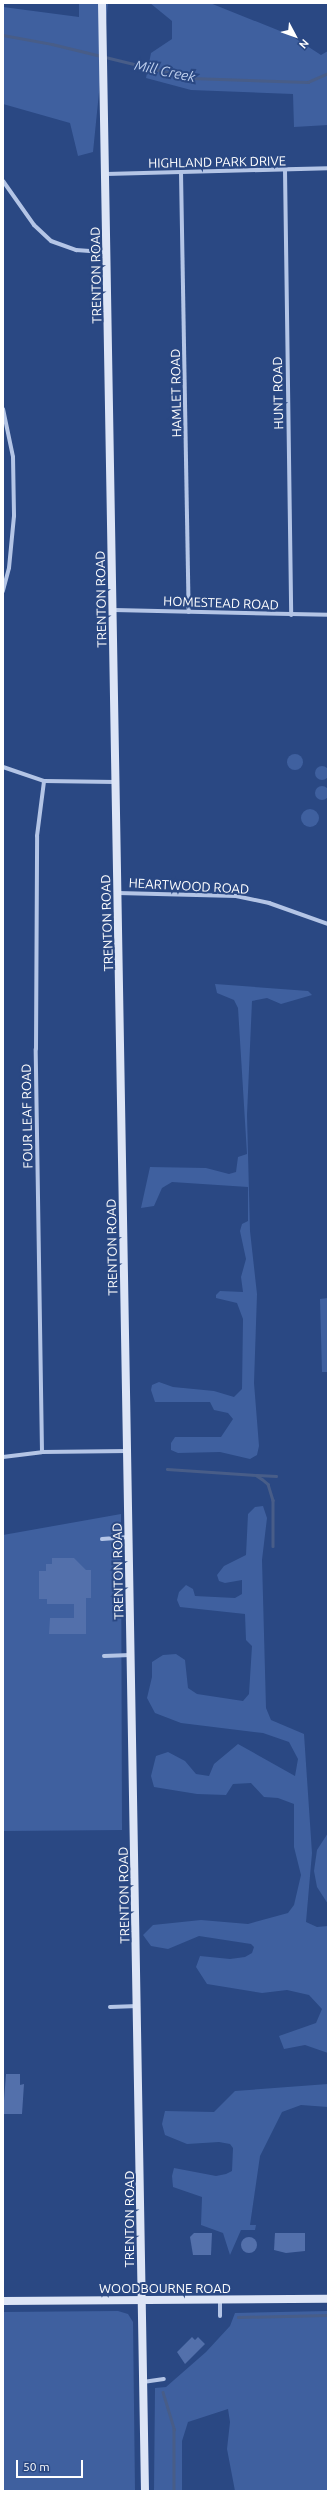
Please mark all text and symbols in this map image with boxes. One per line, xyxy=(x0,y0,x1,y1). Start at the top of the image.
north arrow xyxy=(275,16,315,56)
text: N xyxy=(297,37,311,51)
water label: Mill Creek xyxy=(133,56,197,86)
street label: HIGHLAND PARK DRIVE xyxy=(148,153,286,171)
street label: TRENTON ROAD xyxy=(87,226,105,324)
street label: HAMLET ROAD xyxy=(167,349,185,437)
street label: HUNT ROAD xyxy=(270,356,286,430)
street label: TRENTON ROAD xyxy=(92,550,110,648)
street label: HOMESTEAD ROAD xyxy=(163,593,279,613)
street label: TRENTON ROAD xyxy=(98,874,116,972)
street label: HEARTWOOD ROAD xyxy=(128,875,250,897)
street label: FOUR LEAF ROAD xyxy=(18,1063,36,1169)
street label: TRENTON ROAD xyxy=(103,1198,121,1296)
street label: TRENTON ROAD xyxy=(109,1522,127,1620)
street label: TRENTON ROAD xyxy=(115,1846,133,1944)
street label: TRENTON ROAD xyxy=(121,2171,137,2267)
street label: WOODBOURNE ROAD xyxy=(99,2280,231,2296)
scale bar xyxy=(18,2452,85,2478)
text: 50 m xyxy=(23,2460,50,2473)

